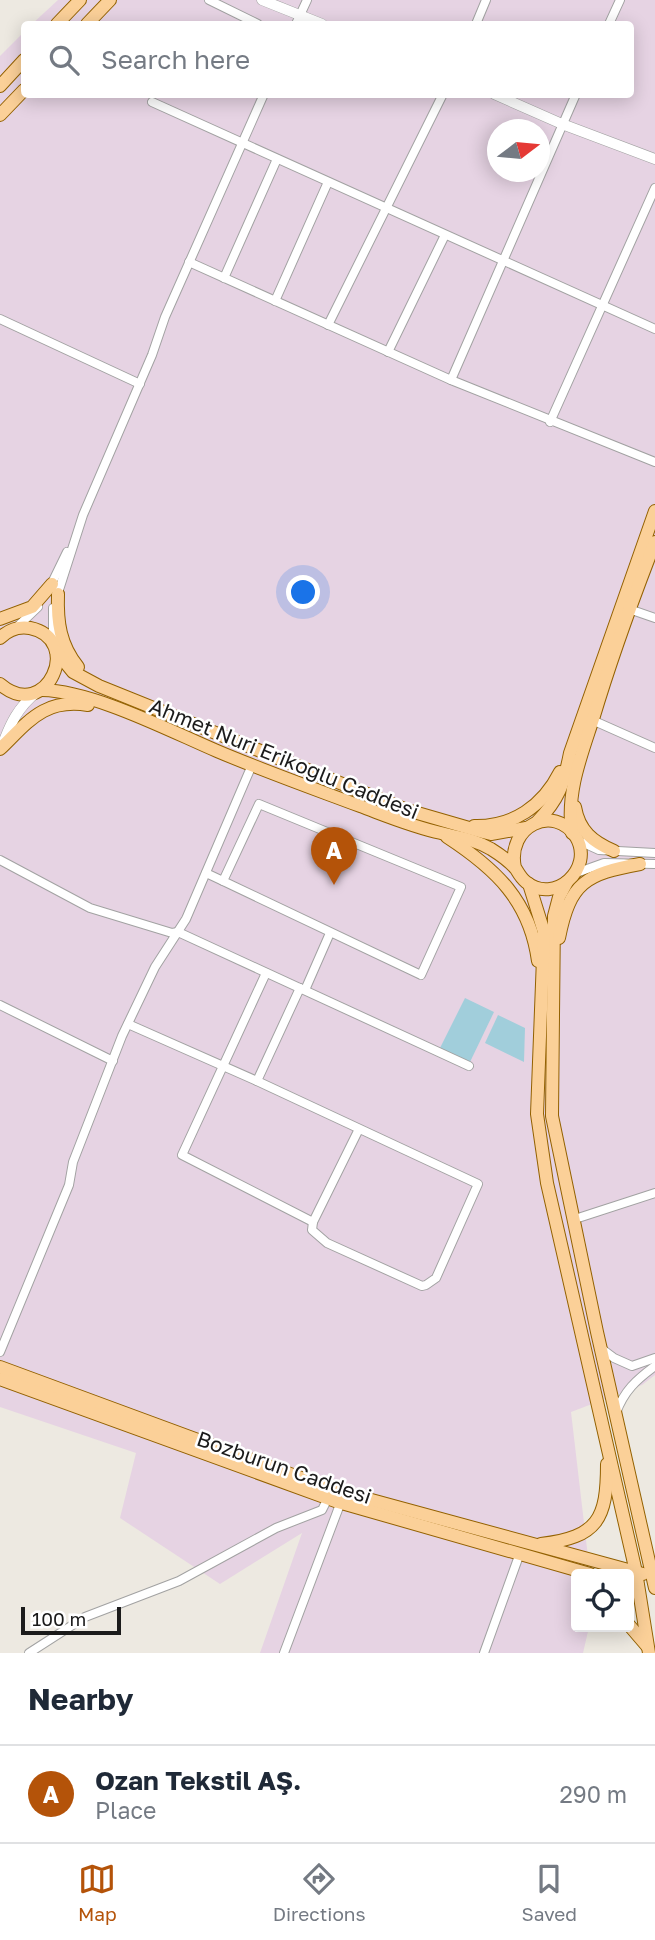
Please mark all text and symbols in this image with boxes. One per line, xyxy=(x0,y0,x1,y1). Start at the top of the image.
search box xyxy=(21,21,634,98)
icon: search xyxy=(45,41,83,79)
text: Search here xyxy=(101,44,250,75)
north arrow xyxy=(487,119,550,182)
your location xyxy=(286,575,320,609)
street label: Ahmet Nuri Erikoğlu Caddesi xyxy=(146,692,423,824)
pin: A xyxy=(311,827,357,885)
street label: Bozburun Caddesi xyxy=(194,1425,375,1509)
map controls xyxy=(571,1569,634,1632)
button: locate xyxy=(571,1569,634,1632)
scale bar xyxy=(21,1604,121,1636)
text: 100 m xyxy=(32,1607,86,1630)
text: Nearby xyxy=(28,1681,133,1717)
text: Ozan Tekstil AŞ. xyxy=(95,1765,301,1796)
text: A xyxy=(43,1780,59,1808)
text: 290 m xyxy=(559,1780,627,1808)
text: Place xyxy=(95,1796,156,1824)
tab: Map xyxy=(78,1860,117,1925)
tab: Directions xyxy=(273,1860,366,1925)
tab: Saved xyxy=(522,1860,577,1925)

